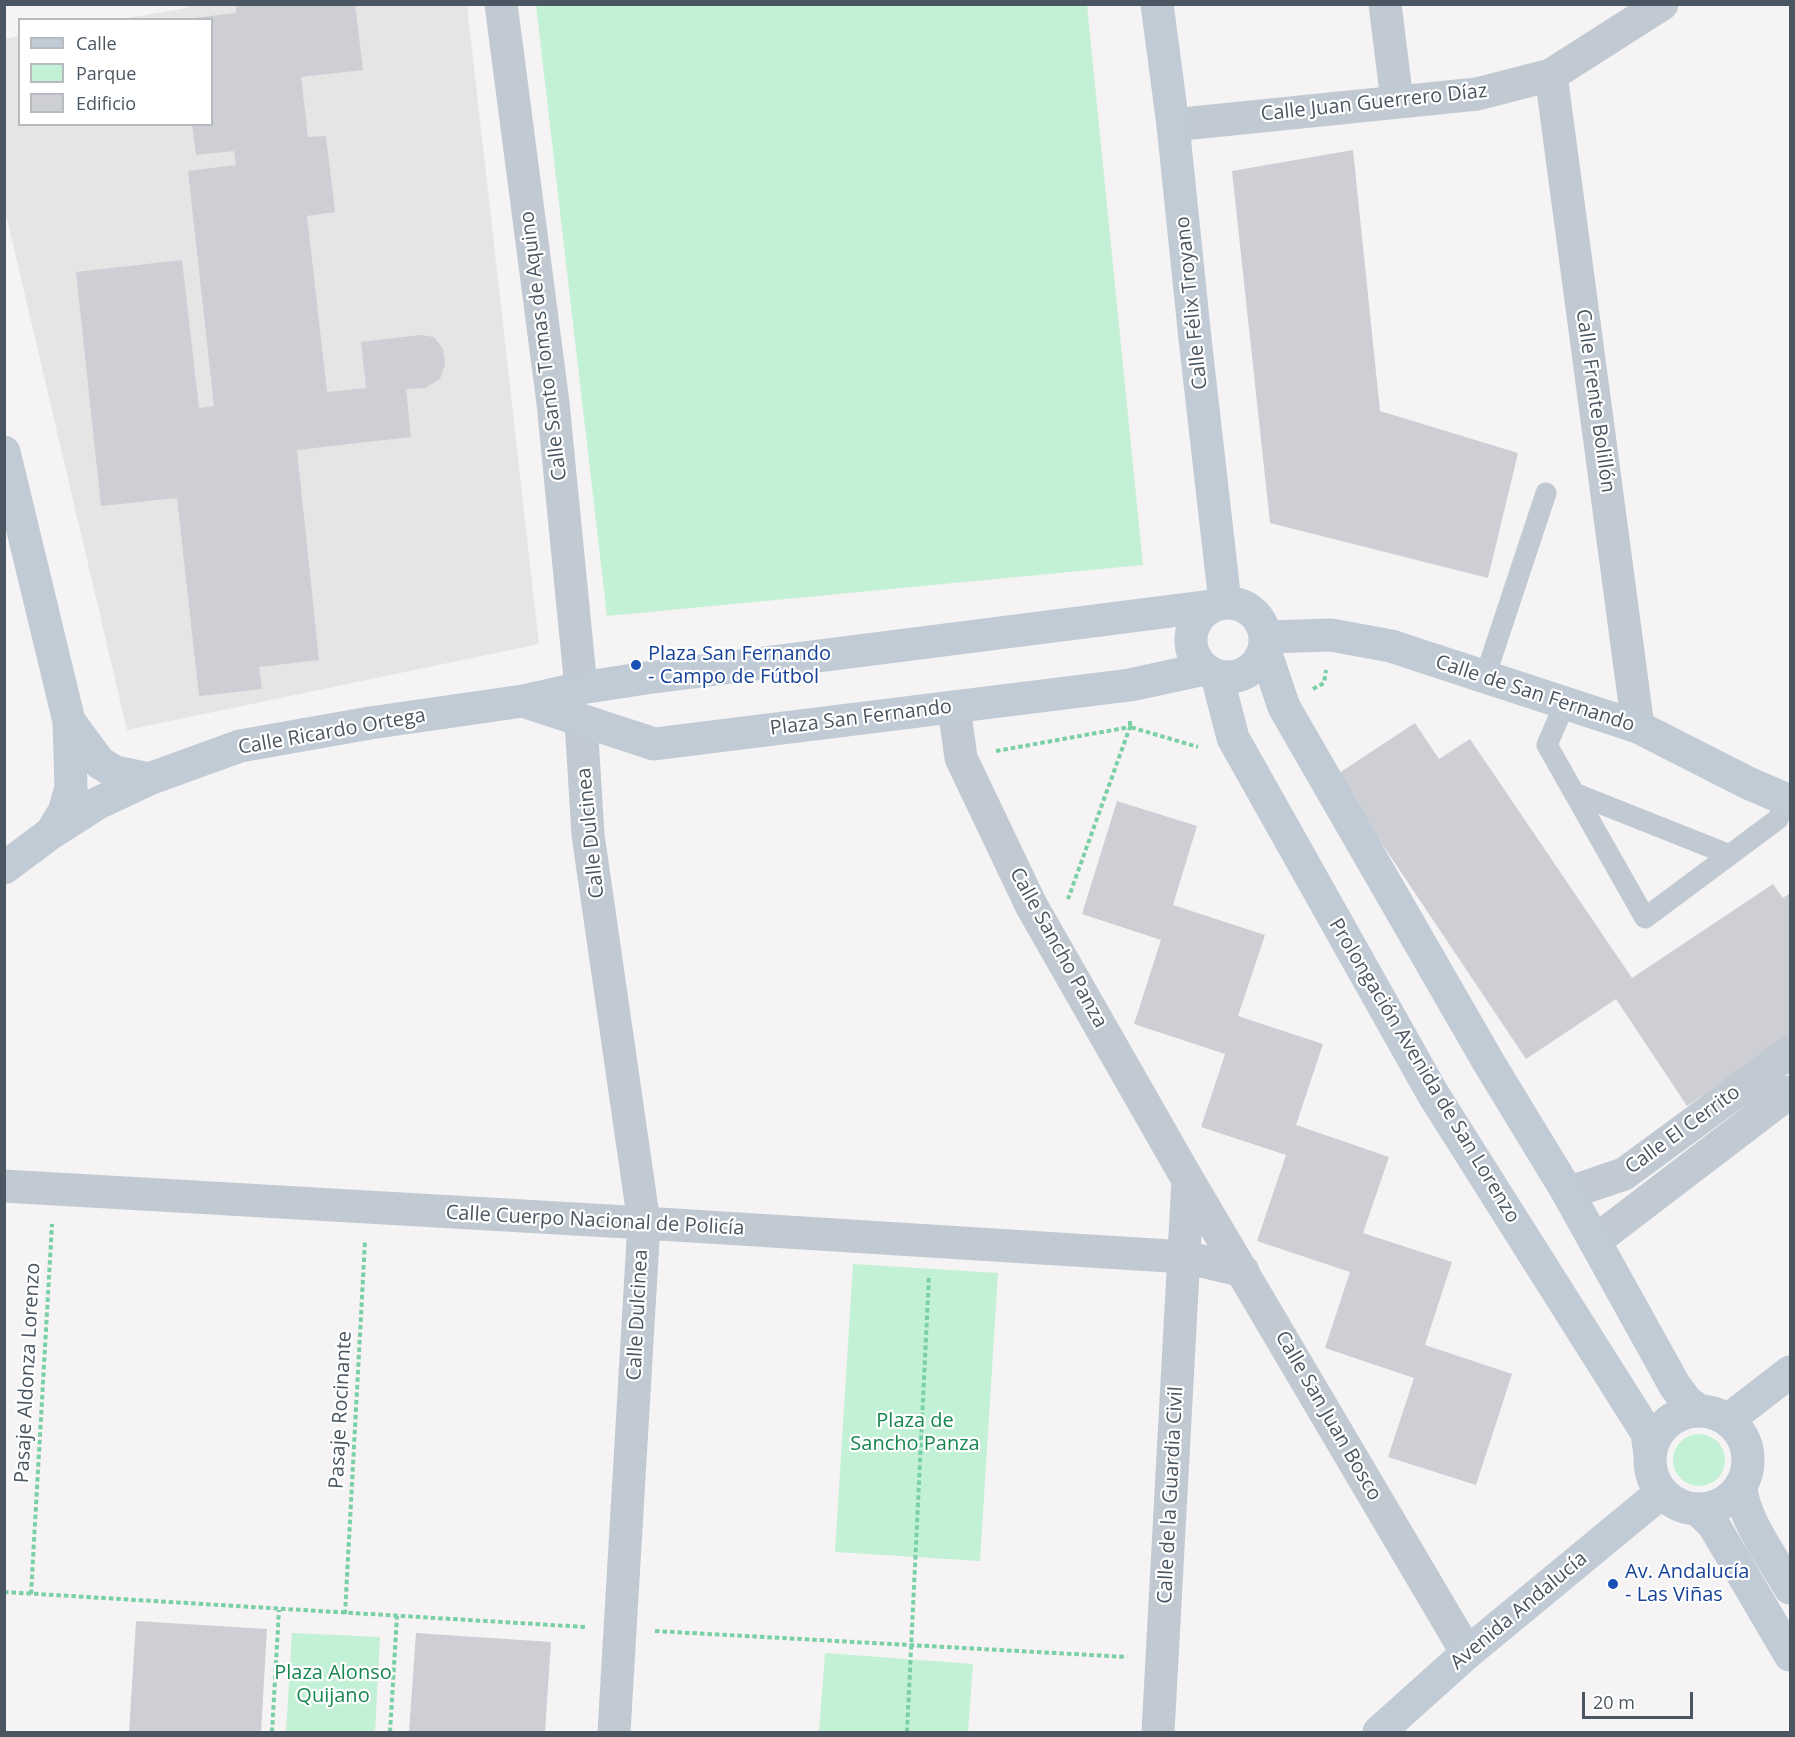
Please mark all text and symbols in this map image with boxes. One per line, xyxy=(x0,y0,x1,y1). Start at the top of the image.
legend xyxy=(18,18,213,126)
text: Calle xyxy=(76,31,117,55)
text: Parque xyxy=(76,61,136,85)
street label: Calle Juan Guerrero Díaz xyxy=(1260,79,1488,127)
text: Edificio xyxy=(76,91,136,115)
street label: Calle Santo Tomas de Aquino xyxy=(516,210,572,482)
street label: Calle Félix Troyano xyxy=(1171,215,1213,391)
street label: Calle Frente Bolillón xyxy=(1570,308,1620,494)
place label: Plaza San Fernando - Campo de Fútbol xyxy=(648,642,831,689)
street label: Calle de San Fernando xyxy=(1432,650,1638,738)
marker: Plaza San Fernando - Campo de Fútbol xyxy=(629,658,643,672)
street label: Plaza San Fernando xyxy=(769,695,953,741)
street label: Calle Ricardo Ortega xyxy=(236,704,428,760)
street label: Calle Dulcinea xyxy=(572,766,610,900)
street label: Calle Sancho Panza xyxy=(1004,864,1112,1032)
street label: Prolongación Avenida de San Lorenzo xyxy=(1323,914,1525,1228)
street label: Calle El Cerrito xyxy=(1621,1080,1745,1180)
street label: Calle Cuerpo Nacional de Policía xyxy=(445,1201,745,1241)
street label: Calle Dulcinea xyxy=(623,1249,653,1381)
street label: Pasaje Aldonza Lorenzo xyxy=(10,1262,46,1484)
street label: Calle San Juan Bosco xyxy=(1270,1327,1386,1505)
street label: Pasaje Rocinante xyxy=(325,1330,357,1490)
street label: Calle de la Guardia Civil xyxy=(1153,1386,1189,1604)
park label: Plaza de Sancho Panza xyxy=(850,1409,980,1456)
street label: Avenida Andalucía xyxy=(1446,1547,1592,1675)
place label: Av. Andalucía - Las Viñas xyxy=(1625,1560,1749,1607)
marker: Av. Andalucía - Las Viñas xyxy=(1606,1577,1620,1591)
park label: Plaza Alonso Quijano xyxy=(274,1661,392,1708)
scale bar xyxy=(1585,1680,1696,1718)
text: 20 m xyxy=(1593,1690,1635,1714)

